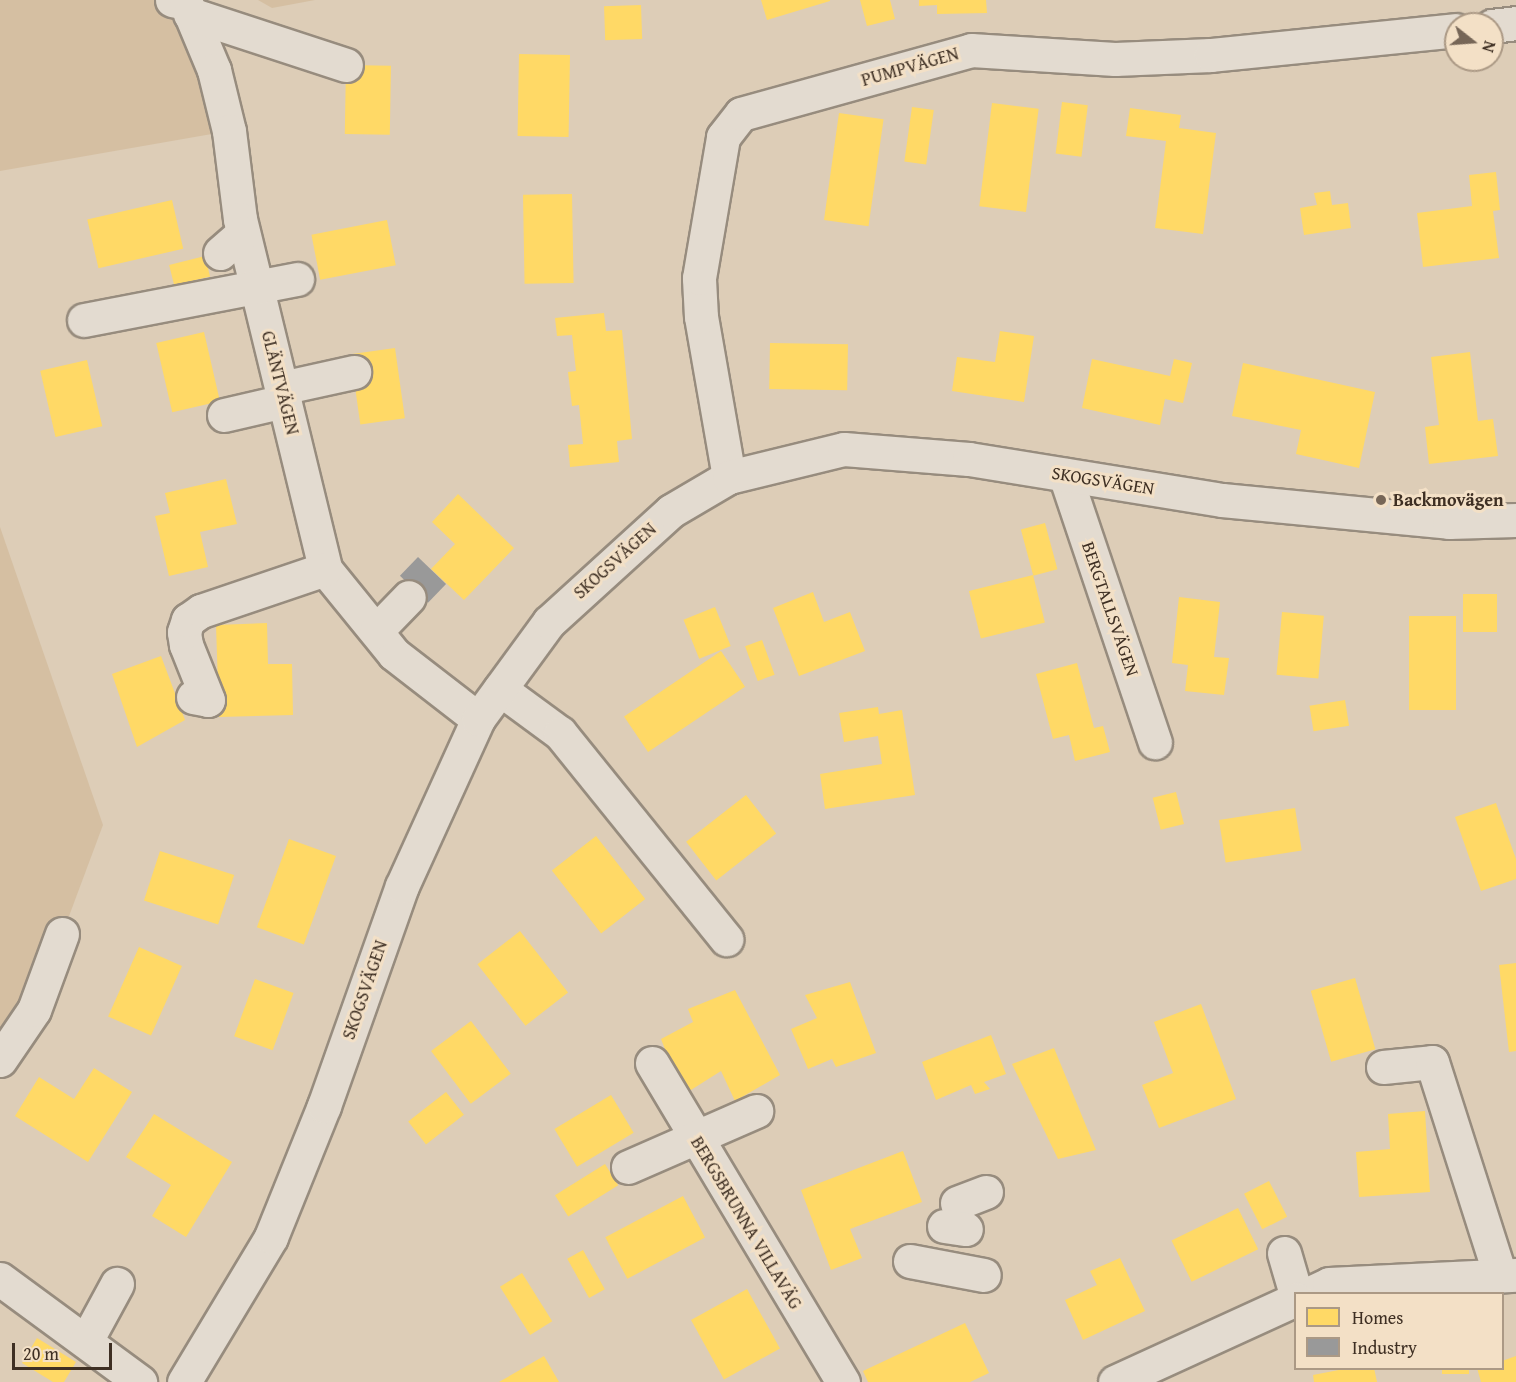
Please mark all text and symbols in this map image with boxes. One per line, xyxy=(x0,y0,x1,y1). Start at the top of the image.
north arrow xyxy=(1444,12,1504,72)
text: N xyxy=(1476,38,1502,55)
street label: PUMPVÄGEN xyxy=(859,43,961,91)
street label: GLÄNTVÄGEN xyxy=(257,329,303,437)
street label: SKOGSVÄGEN xyxy=(1050,462,1156,500)
place label: Backmovägen xyxy=(1393,489,1504,511)
marker: Backmovägen xyxy=(1374,493,1388,507)
street label: SKOGSVÄGEN xyxy=(569,518,661,604)
street label: BERGTALLSVÄGEN xyxy=(1077,539,1143,679)
street label: SKOGSVÄGEN xyxy=(338,938,392,1042)
street label: BERGSBRUNNA VILLAVÄG xyxy=(686,1133,806,1313)
legend xyxy=(1294,1292,1504,1370)
text: Homes xyxy=(1352,1304,1403,1331)
scale bar xyxy=(15,1331,116,1369)
text: Industry xyxy=(1352,1334,1417,1361)
text: 20 m xyxy=(23,1340,59,1367)

